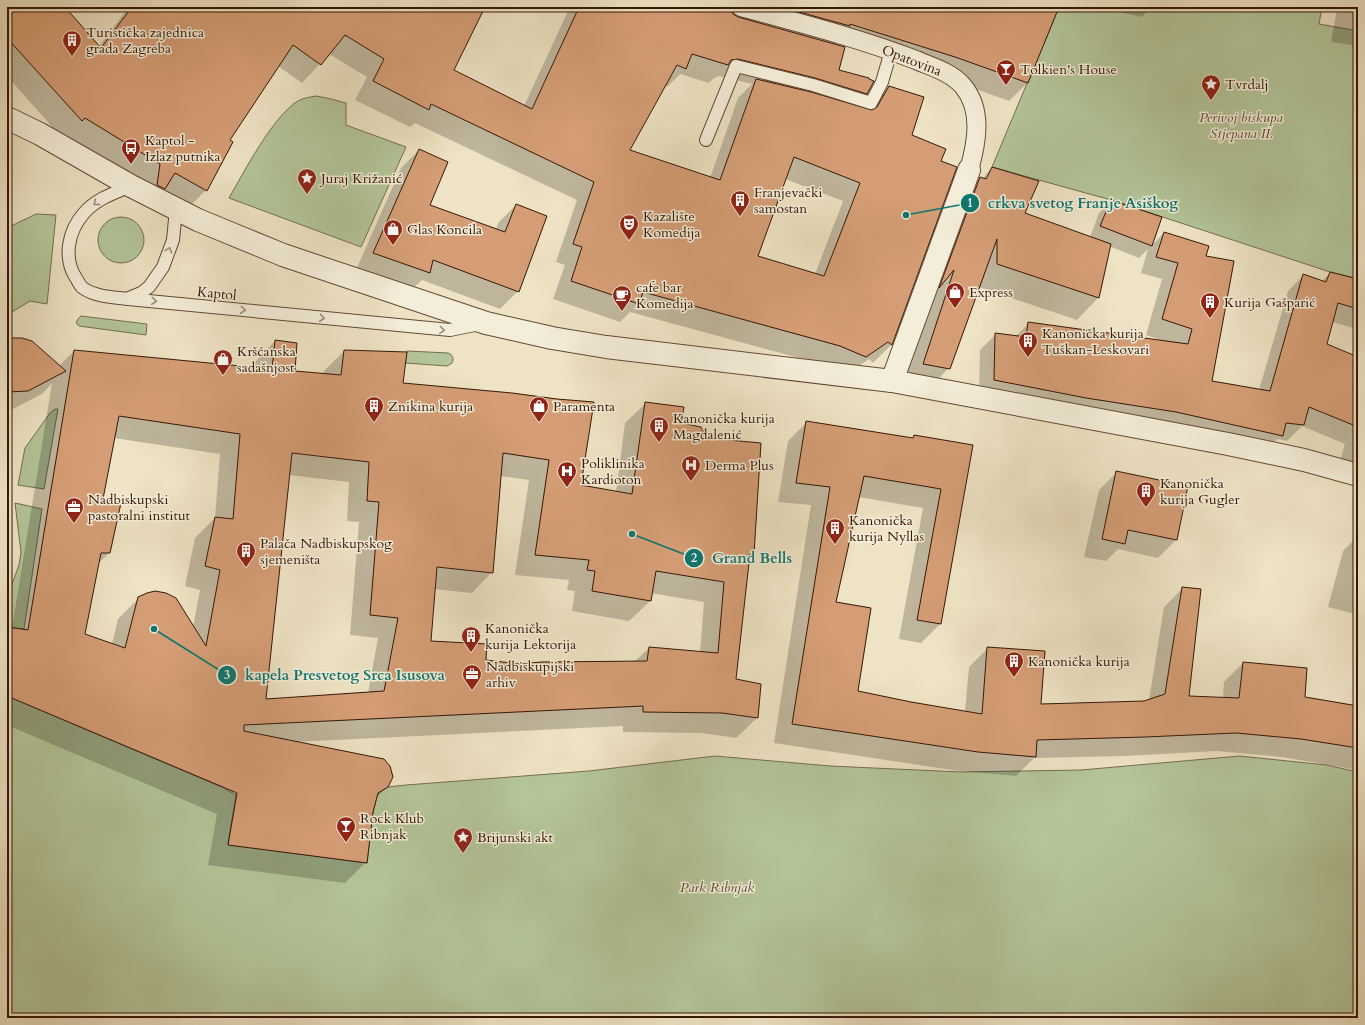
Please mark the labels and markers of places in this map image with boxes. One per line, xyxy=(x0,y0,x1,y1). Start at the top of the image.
place label: Turistička zajednica grada Zagreba xyxy=(86,23,204,58)
building icon: Turistička zajednica grada Zagreba xyxy=(61,29,83,57)
bar icon: Tolkien's House xyxy=(995,58,1017,86)
place label: Tolkien's House xyxy=(1020,60,1117,79)
place icon: Tvrdalj xyxy=(1200,73,1222,101)
place label: Tvrdalj xyxy=(1225,75,1268,94)
place label: Kaptol - Izlaz putnika xyxy=(145,131,221,166)
bus stop icon: Kaptol - Izlaz putnika xyxy=(120,137,142,165)
place icon: Juraj Križanić xyxy=(296,167,318,195)
place label: Juraj Križanić xyxy=(319,169,402,188)
place label: Franjevački samostan xyxy=(754,183,822,218)
building icon: Franjevački samostan xyxy=(729,189,751,217)
callout: crkva svetog Franje Asiškog xyxy=(960,189,1186,216)
place label: Kazalište Komedija xyxy=(643,207,701,242)
theatre icon: Kazalište Komedija xyxy=(618,213,640,241)
shop icon: Glas Koncila xyxy=(382,218,404,246)
place label: Glas Koncila xyxy=(407,220,482,239)
place label: cafe bar Komedija xyxy=(636,278,694,313)
shop icon: Express xyxy=(944,281,966,309)
place label: Express xyxy=(969,283,1013,302)
cafe icon: cafe bar Komedija xyxy=(611,284,633,312)
building icon: Kurija Gašparić xyxy=(1199,291,1221,319)
place label: Kurija Gašparić xyxy=(1224,293,1316,312)
place label: Kanonička kurija Tuškan-Leskovari xyxy=(1042,324,1149,359)
building icon: Kanonička kurija Tuškan-Leskovari xyxy=(1017,330,1039,358)
place label: Kršćanska sadašnjost xyxy=(237,342,296,377)
shop icon: Kršćanska sadašnjost xyxy=(212,348,234,376)
building icon: Znikina kurija xyxy=(363,395,385,423)
shop icon: Paramenta xyxy=(528,395,550,423)
place label: Znikina kurija xyxy=(388,397,473,416)
place label: Paramenta xyxy=(553,397,615,416)
place label: Kanonička kurija Magdalenić xyxy=(673,409,775,444)
building icon: Kanonička kurija Magdalenić xyxy=(648,415,670,443)
place label: Poliklinika Kardioton xyxy=(581,454,645,489)
hospital icon: Derma Plus xyxy=(680,454,702,482)
place label: Derma Plus xyxy=(705,456,774,475)
hospital icon: Poliklinika Kardioton xyxy=(556,460,578,488)
place label: Kanonička kurija Gugler xyxy=(1160,474,1241,509)
building icon: Kanonička kurija Gugler xyxy=(1135,480,1157,508)
place label: Nadbiskupski pastoralni institut xyxy=(88,490,191,525)
office icon: Nadbiskupski pastoralni institut xyxy=(63,496,85,524)
place label: Kanonička kurija Nyllas xyxy=(849,511,924,546)
building icon: Kanonička kurija Nyllas xyxy=(824,517,846,545)
place label: Palača Nadbiskupskog sjemeništa xyxy=(260,534,392,569)
building icon: Palača Nadbiskupskog sjemeništa xyxy=(235,540,257,568)
callout: Grand Bells xyxy=(684,545,800,572)
place label: Kanonička kurija Lektorija xyxy=(485,619,576,654)
building icon: Kanonička kurija Lektorija xyxy=(460,625,482,653)
building icon: Kanonička kurija xyxy=(1003,650,1025,678)
place label: Kanonička kurija xyxy=(1028,652,1130,671)
place label: Nadbiskupijski arhiv xyxy=(486,657,574,692)
callout: kapela Presvetog Srca Isusova xyxy=(217,661,453,688)
office icon: Nadbiskupijski arhiv xyxy=(461,663,483,691)
place label: Rock Klub Ribnjak xyxy=(360,809,424,844)
bar icon: Rock Klub Ribnjak xyxy=(335,815,357,843)
place icon: Brijunski akt xyxy=(452,826,474,854)
place label: Brijunski akt xyxy=(477,828,554,847)

